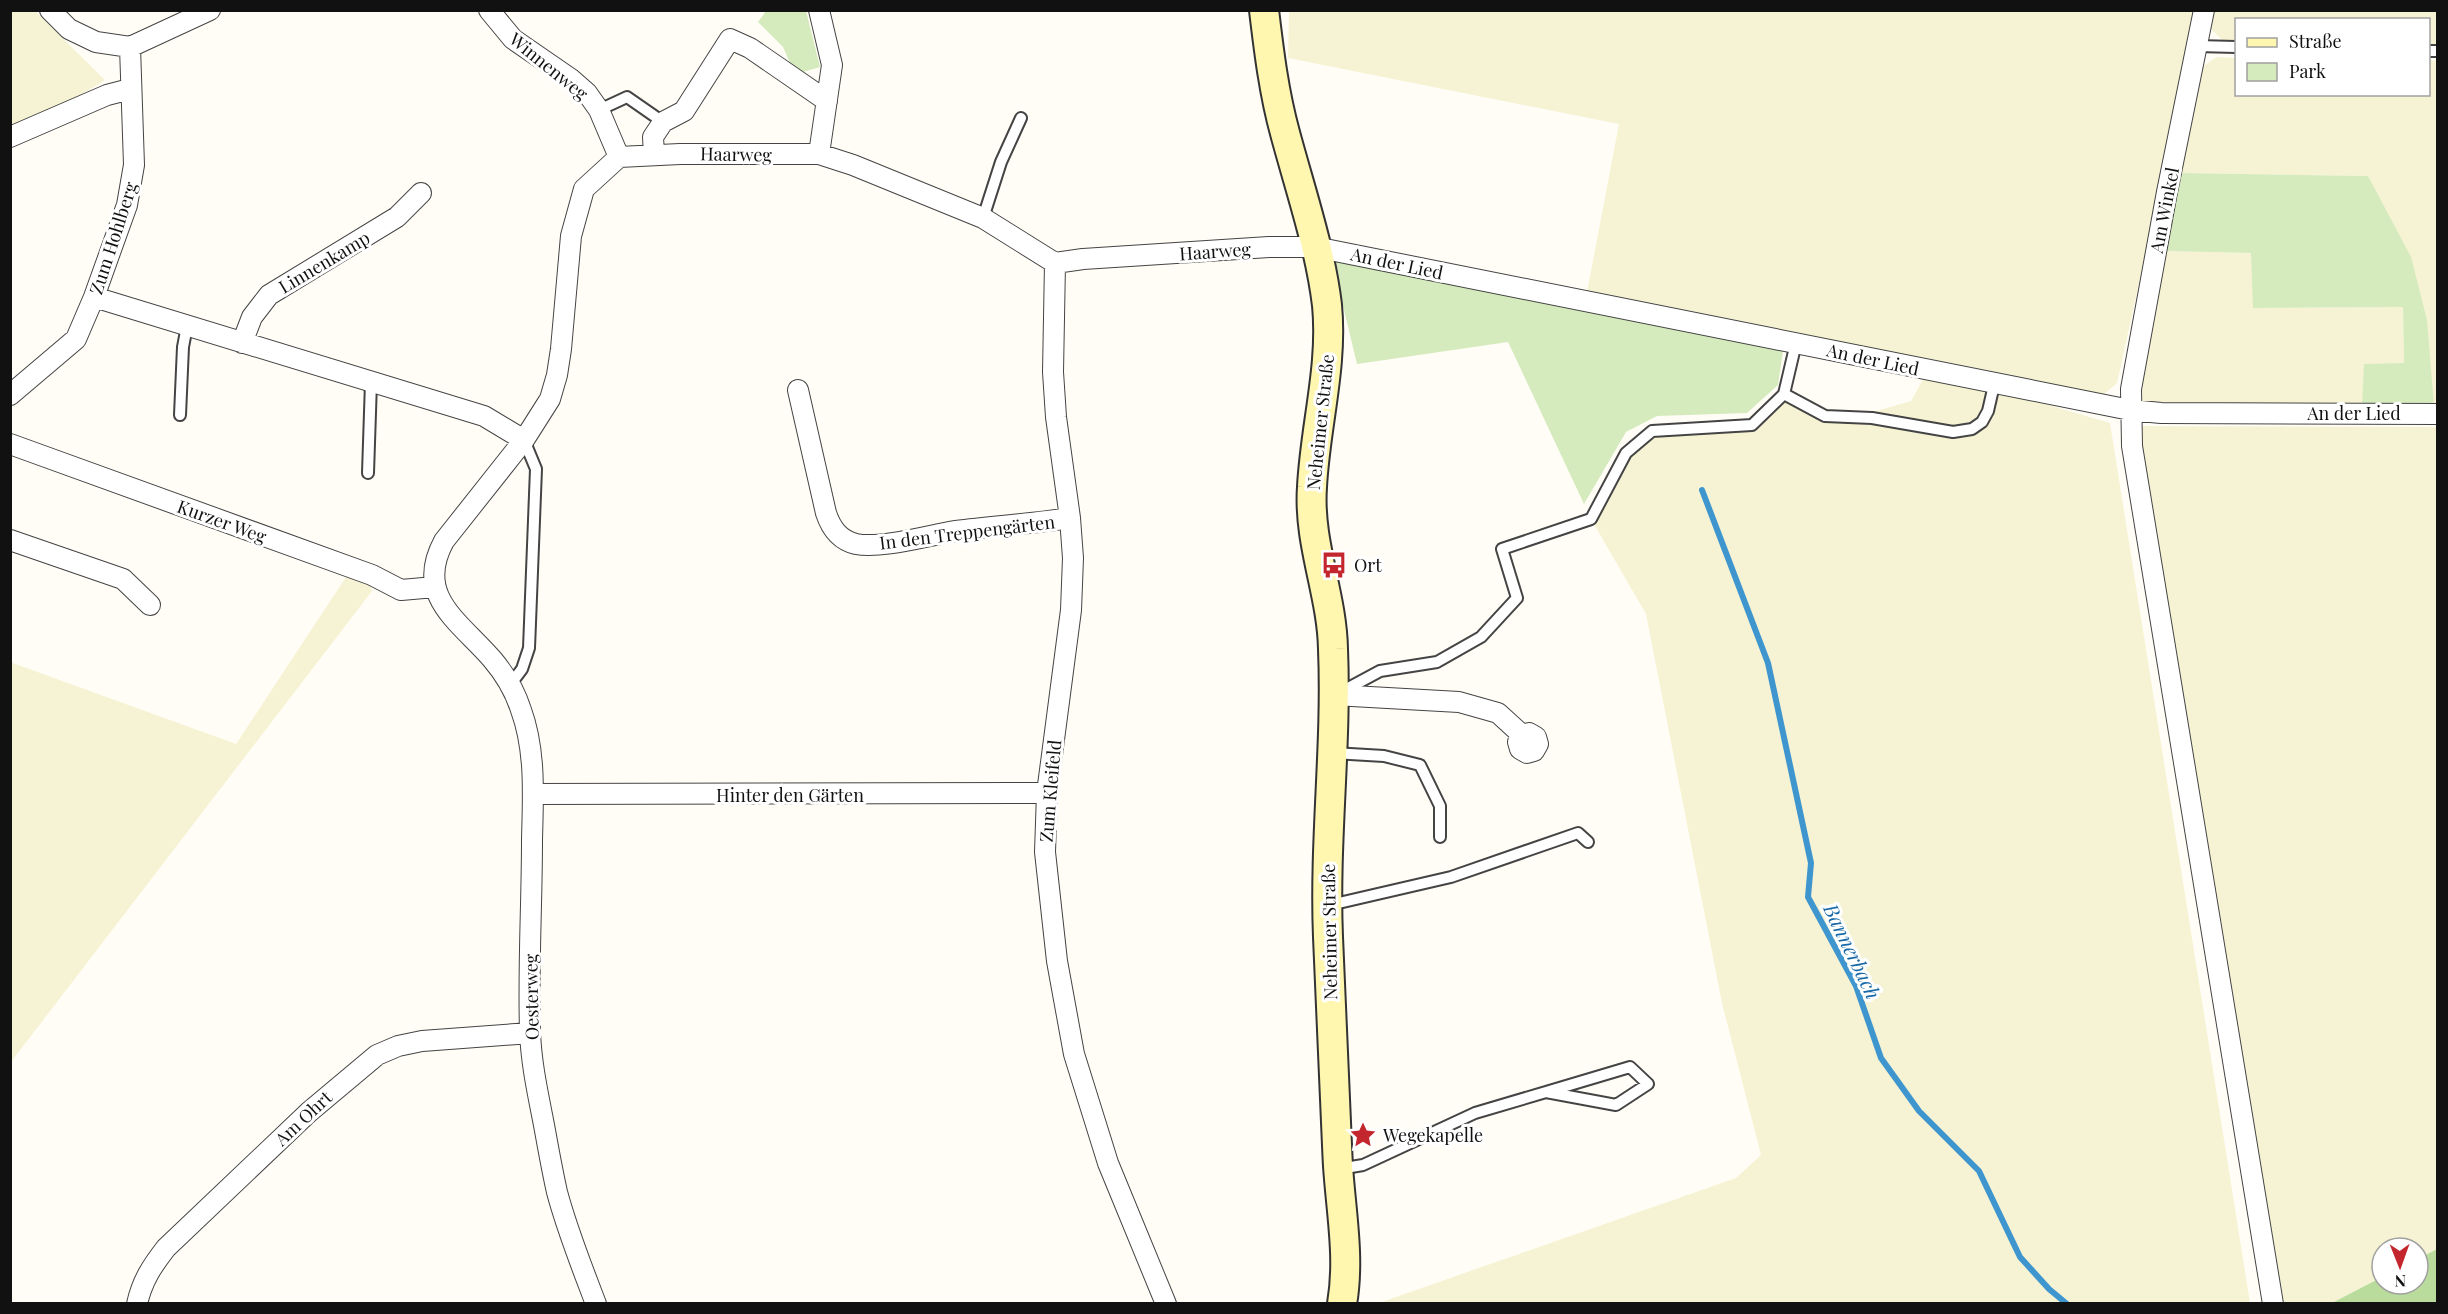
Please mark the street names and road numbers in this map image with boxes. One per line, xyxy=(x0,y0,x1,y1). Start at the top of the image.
street label: Winnenweg xyxy=(504,26,594,105)
street label: Haarweg xyxy=(700,141,773,167)
street label: Am Winkel xyxy=(2144,165,2184,256)
street label: Zum Hohlberg xyxy=(84,178,143,297)
street label: Linnenkamp xyxy=(274,225,374,299)
street label: Haarweg xyxy=(1178,236,1252,265)
street label: An der Lied xyxy=(1348,241,1446,285)
street label: An der Lied xyxy=(1824,337,1922,381)
street label: Neheimer Straße xyxy=(1301,353,1339,491)
street label: An der Lied xyxy=(2306,401,2401,425)
street label: Kurzer Weg xyxy=(174,494,270,548)
street label: In den Treppengärten xyxy=(878,509,1056,555)
street label: Zum Kleifeld xyxy=(1034,738,1066,843)
street label: Hinter den Gärten xyxy=(716,783,864,807)
street label: Neheimer Straße xyxy=(1316,864,1342,1000)
street label: Oesterweg xyxy=(518,953,544,1040)
street label: Am Ohrt xyxy=(269,1085,337,1151)

